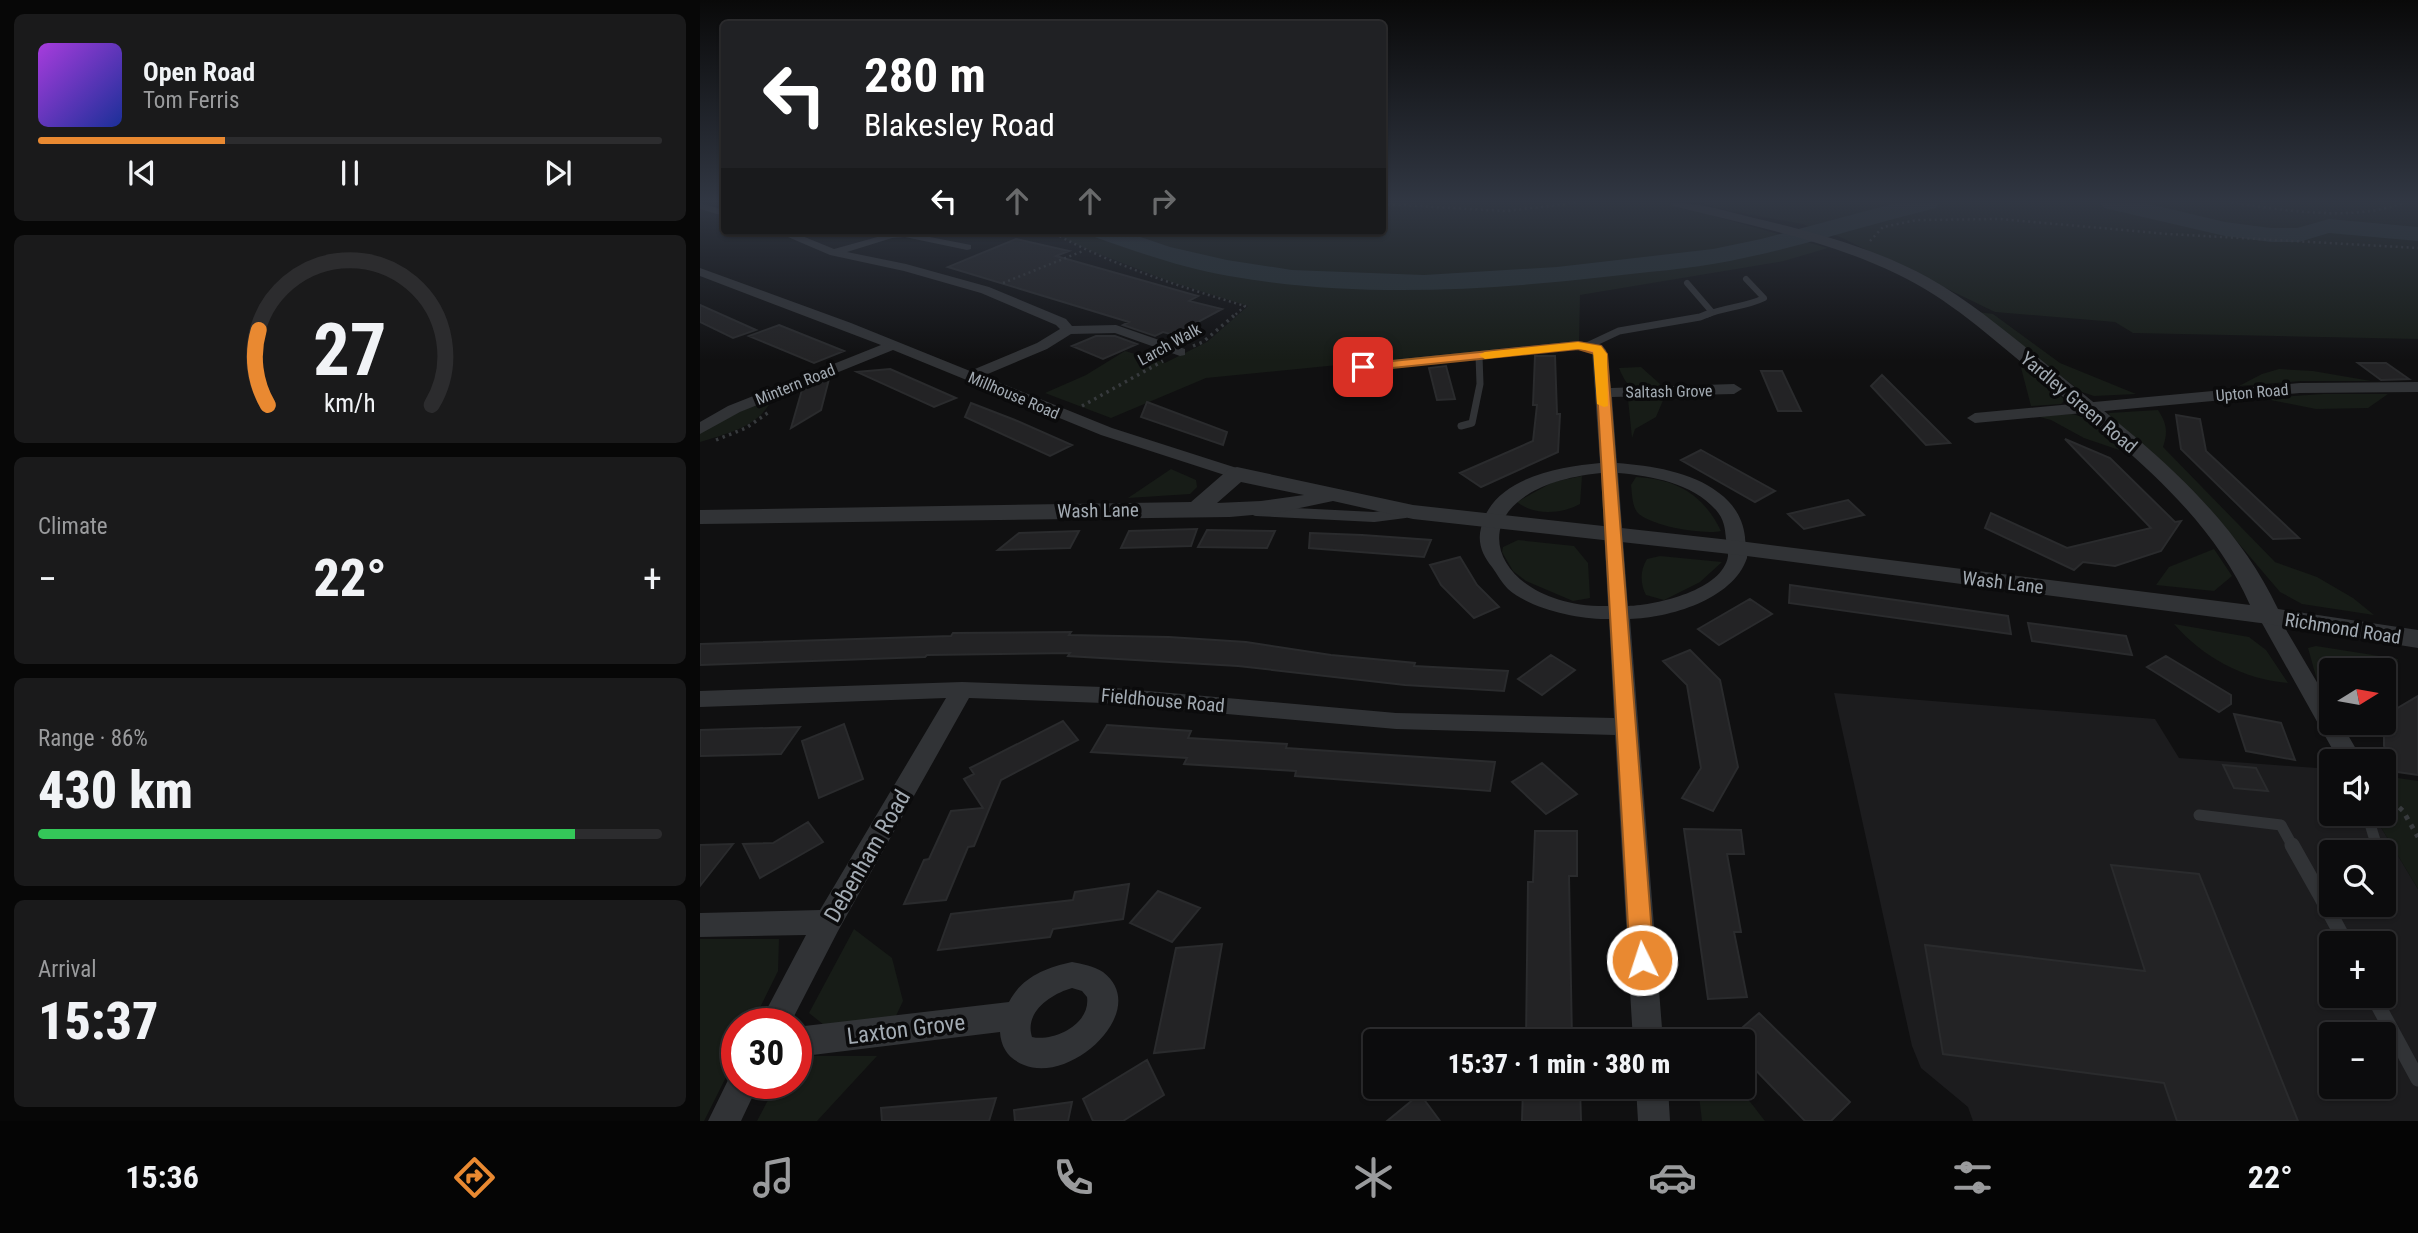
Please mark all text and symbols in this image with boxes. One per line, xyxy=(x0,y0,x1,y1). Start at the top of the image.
text: 280 m xyxy=(864,47,986,104)
icon: left xyxy=(749,49,840,140)
text: Open Road xyxy=(143,57,255,87)
text: Tom Ferris xyxy=(143,87,239,114)
text: Blakesley Road xyxy=(864,106,1055,144)
icon: previous xyxy=(123,154,161,192)
icon: pause xyxy=(331,154,369,192)
icon: next xyxy=(539,154,577,192)
icon: left xyxy=(925,182,963,220)
icon: ahead xyxy=(998,182,1036,220)
icon: ahead xyxy=(1071,182,1109,220)
icon: right xyxy=(1144,182,1182,220)
text: 27 xyxy=(313,308,387,394)
street label: Larch Walk xyxy=(1134,319,1205,370)
pin xyxy=(1333,337,1393,397)
street label: Yardley Green Road xyxy=(2016,347,2142,458)
icon: arrive xyxy=(1344,348,1382,386)
street label: Mintern Road xyxy=(753,360,838,409)
street label: Millhouse Road xyxy=(965,368,1062,423)
street label: Upton Road xyxy=(2215,380,2289,405)
street label: Saltash Grove xyxy=(1625,381,1713,402)
text: km/h xyxy=(324,389,376,418)
street label: Wash Lane xyxy=(1057,498,1139,523)
text: Climate xyxy=(38,513,108,540)
text: 22° xyxy=(313,548,387,609)
text: − xyxy=(38,557,57,601)
text: + xyxy=(643,557,662,601)
street label: Wash Lane xyxy=(1961,566,2045,599)
street label: Richmond Road xyxy=(2283,608,2403,649)
north arrow xyxy=(2319,658,2396,735)
map controls xyxy=(2319,658,2396,1099)
street label: Fieldhouse Road xyxy=(1100,684,1226,717)
text: Range · 86% xyxy=(38,725,148,752)
button: sound xyxy=(2319,749,2396,826)
text: 430 km xyxy=(38,760,193,821)
street label: Debenham Road xyxy=(819,785,916,927)
button: search xyxy=(2319,840,2396,917)
position arrow xyxy=(1605,923,1679,997)
button: + xyxy=(2319,931,2396,1008)
text: Arrival xyxy=(38,956,97,983)
text: 15:37 xyxy=(38,991,158,1052)
speed limit sign: 30 xyxy=(721,1008,812,1099)
street label: Laxton Grove xyxy=(845,1009,967,1050)
button: − xyxy=(2319,1022,2396,1099)
text: 15:37 · 1 min · 380 m xyxy=(1448,1049,1670,1079)
icon: directions xyxy=(450,1153,499,1202)
icon: music xyxy=(749,1153,798,1202)
icon: phone xyxy=(1049,1153,1098,1202)
icon: climate xyxy=(1349,1153,1398,1202)
icon: car xyxy=(1648,1153,1697,1202)
icon: filters xyxy=(1948,1153,1997,1202)
text: 15:36 xyxy=(125,1158,199,1196)
text: 22° xyxy=(2248,1158,2293,1196)

